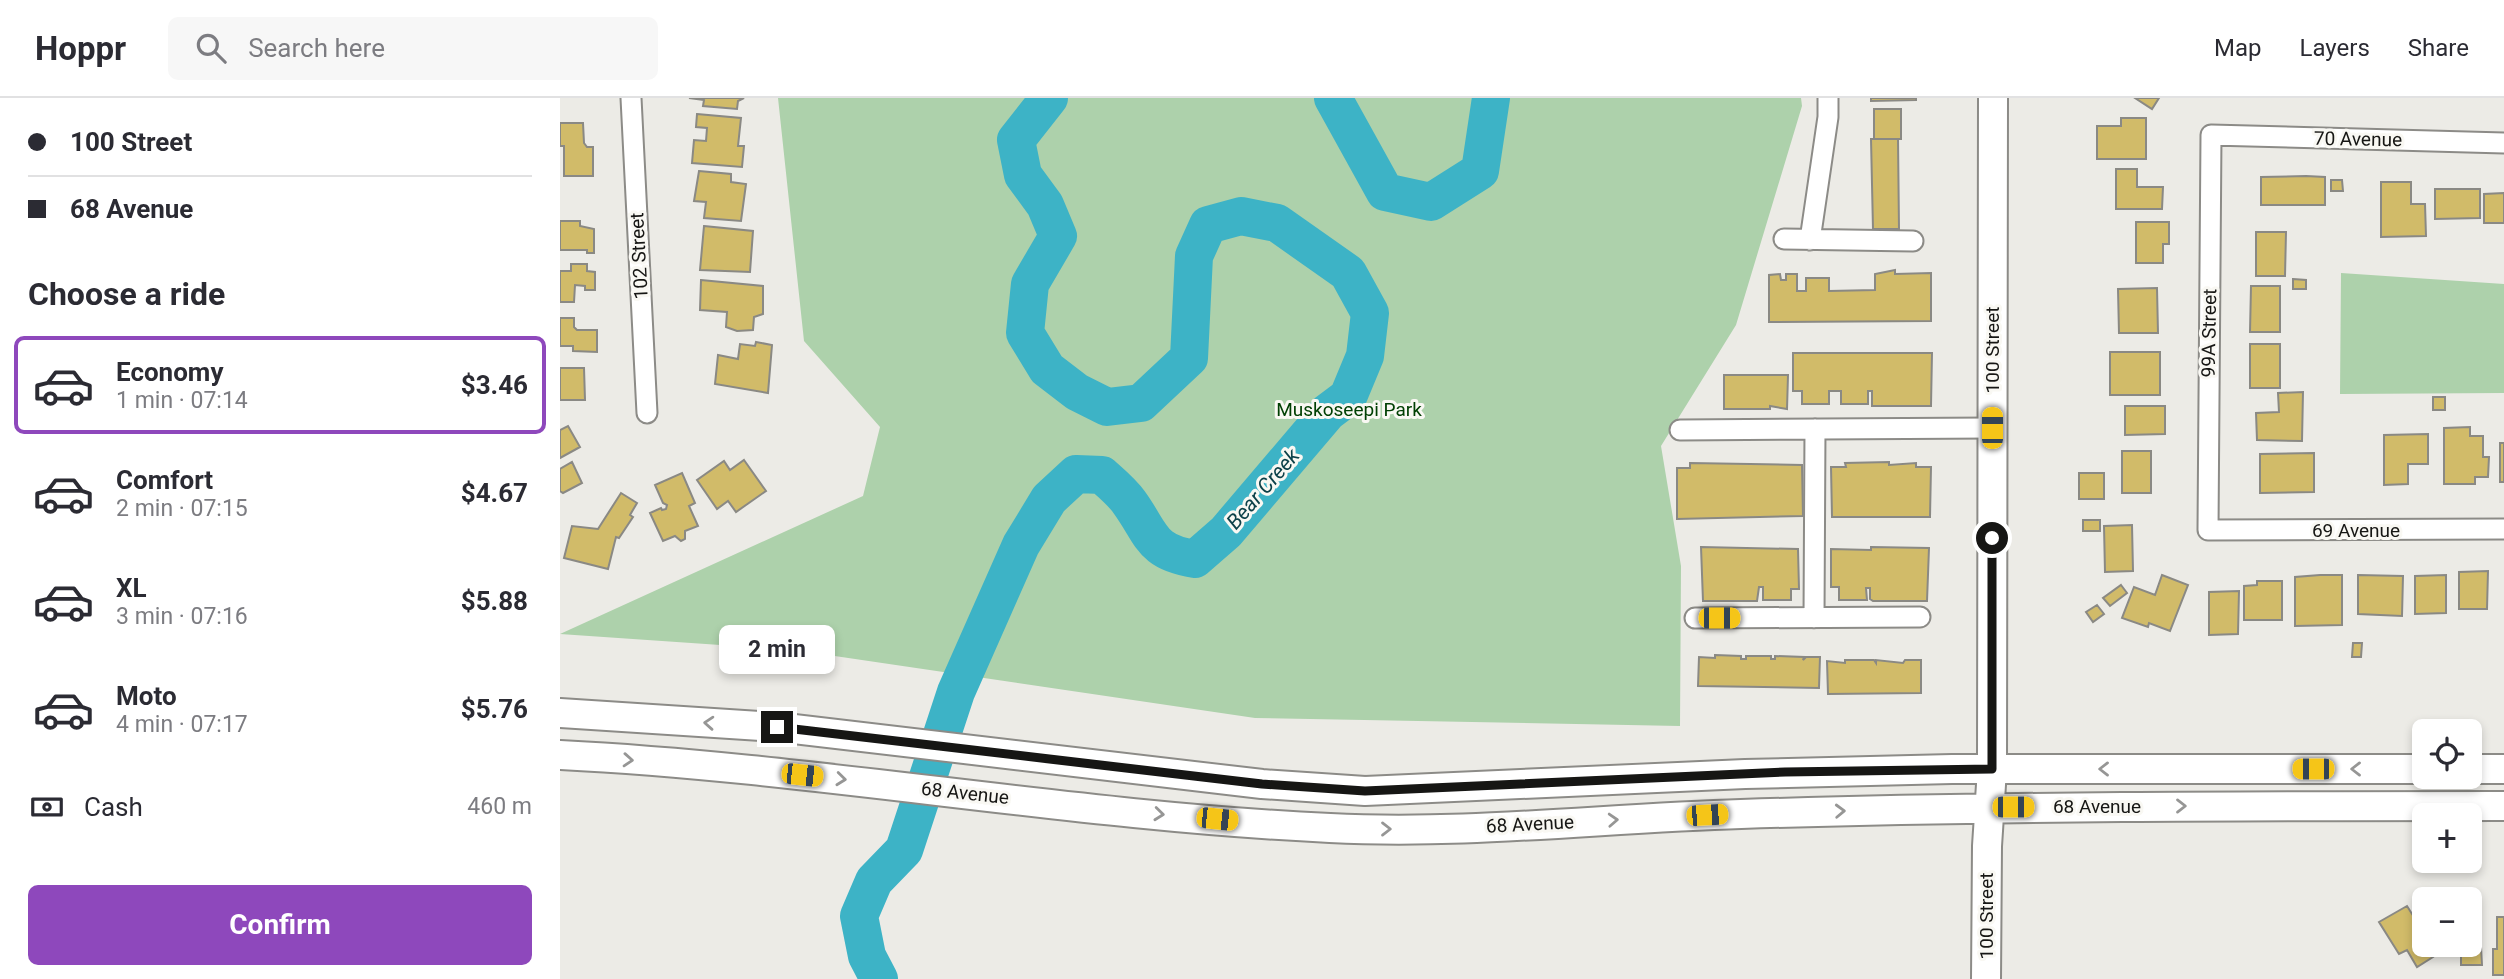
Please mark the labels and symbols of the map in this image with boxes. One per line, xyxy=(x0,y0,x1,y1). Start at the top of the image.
street label: 70 Avenue xyxy=(2314,127,2402,151)
street label: 102 Street xyxy=(625,212,653,300)
street label: 99A Street xyxy=(2197,289,2221,377)
street label: 100 Street xyxy=(1981,307,2004,393)
park label: Muskoseepi Park xyxy=(1276,398,1422,421)
car xyxy=(1982,407,2003,449)
water label: Bear Creek xyxy=(1222,443,1305,534)
street label: 69 Avenue xyxy=(2312,519,2400,542)
route start xyxy=(1976,522,2008,554)
car xyxy=(1699,608,1741,629)
callout: 2 min xyxy=(719,626,835,674)
route end xyxy=(761,711,793,743)
one-way arrow xyxy=(703,716,714,731)
one-way arrow xyxy=(623,752,634,767)
car xyxy=(2293,759,2335,780)
one-way arrow xyxy=(2098,761,2108,777)
one-way arrow xyxy=(2350,761,2360,777)
car xyxy=(781,762,824,788)
one-way arrow xyxy=(835,772,847,787)
street label: 68 Avenue xyxy=(920,777,1010,809)
street label: 68 Avenue xyxy=(2053,795,2141,818)
car xyxy=(1993,797,2035,818)
one-way arrow xyxy=(2177,798,2187,814)
car xyxy=(1686,803,1729,827)
one-way arrow xyxy=(1836,803,1846,819)
one-way arrow xyxy=(1153,806,1165,821)
car xyxy=(1196,806,1239,832)
street label: 68 Avenue xyxy=(1485,810,1575,838)
one-way arrow xyxy=(1608,813,1619,828)
one-way arrow xyxy=(1381,821,1391,837)
street label: 100 Street xyxy=(1975,873,1998,959)

